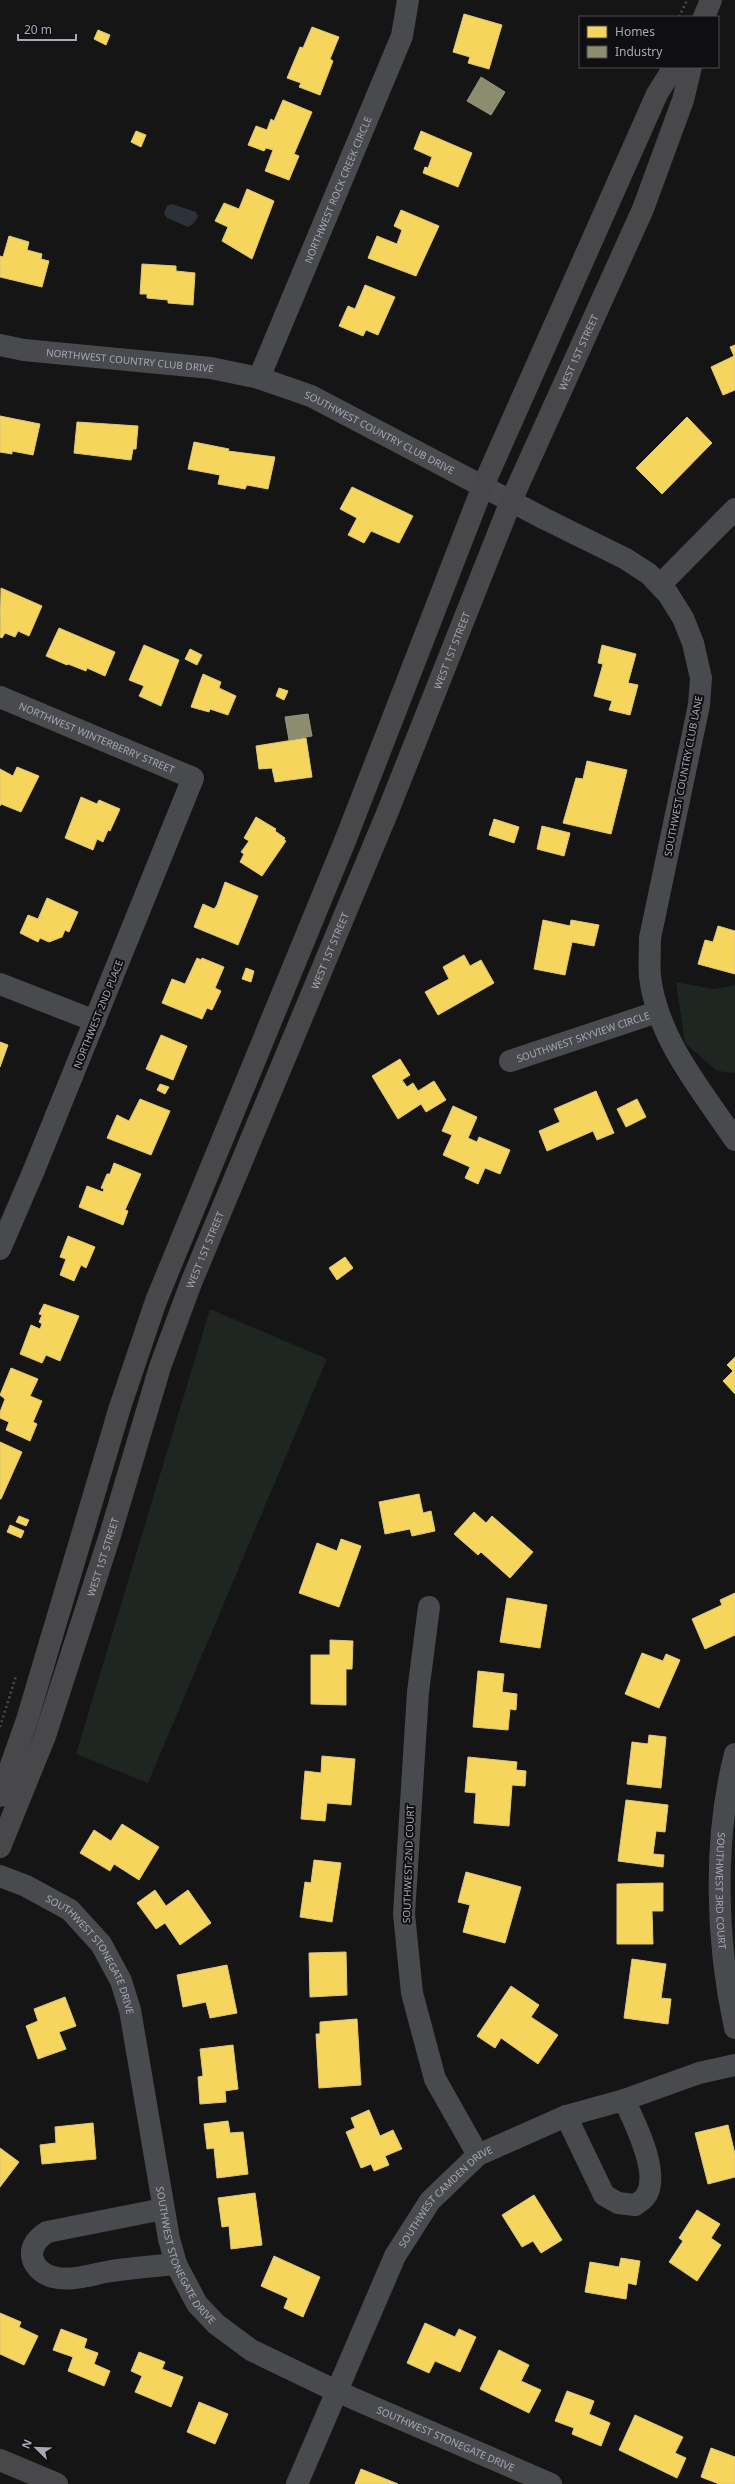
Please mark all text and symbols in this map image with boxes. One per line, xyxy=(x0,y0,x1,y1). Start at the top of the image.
scale bar xyxy=(18,16,76,42)
legend xyxy=(579,16,719,68)
text: 20 m xyxy=(24,21,52,38)
text: Homes xyxy=(615,23,655,40)
text: Industry xyxy=(615,43,663,60)
street label: NORTHWEST ROCK CREEK CIRCLE xyxy=(301,114,375,265)
street label: WEST 1ST STREET xyxy=(555,312,602,393)
street label: NORTHWEST COUNTRY CLUB DRIVE xyxy=(45,345,215,375)
street label: SOUTHWEST COUNTRY CLUB DRIVE xyxy=(303,387,457,477)
street label: WEST 1ST STREET xyxy=(430,609,473,691)
street label: SOUTHWEST COUNTRY CLUB LANE xyxy=(661,694,705,858)
street label: NORTHWEST WINTERBERRY STREET xyxy=(17,699,177,777)
street label: WEST 1ST STREET xyxy=(307,910,352,991)
street label: NORTHWEST 2ND PLACE xyxy=(70,958,126,1070)
street label: SOUTHWEST SKYVIEW CIRCLE xyxy=(515,1008,651,1065)
street label: WEST 1ST STREET xyxy=(183,1209,227,1290)
street label: WEST 1ST STREET xyxy=(84,1515,122,1598)
street label: SOUTHWEST 2ND COURT xyxy=(399,1804,417,1923)
street label: SOUTHWEST 3RD COURT xyxy=(713,1832,730,1950)
street label: SOUTHWEST STONEGATE DRIVE xyxy=(43,1891,138,2015)
street label: SOUTHWEST CAMDEN DRIVE xyxy=(395,2143,494,2250)
street label: SOUTHWEST STONEGATE DRIVE xyxy=(153,2185,219,2327)
street label: SOUTHWEST STONEGATE DRIVE xyxy=(375,2402,517,2475)
north arrow xyxy=(16,2428,56,2468)
text: N xyxy=(18,2437,35,2451)

